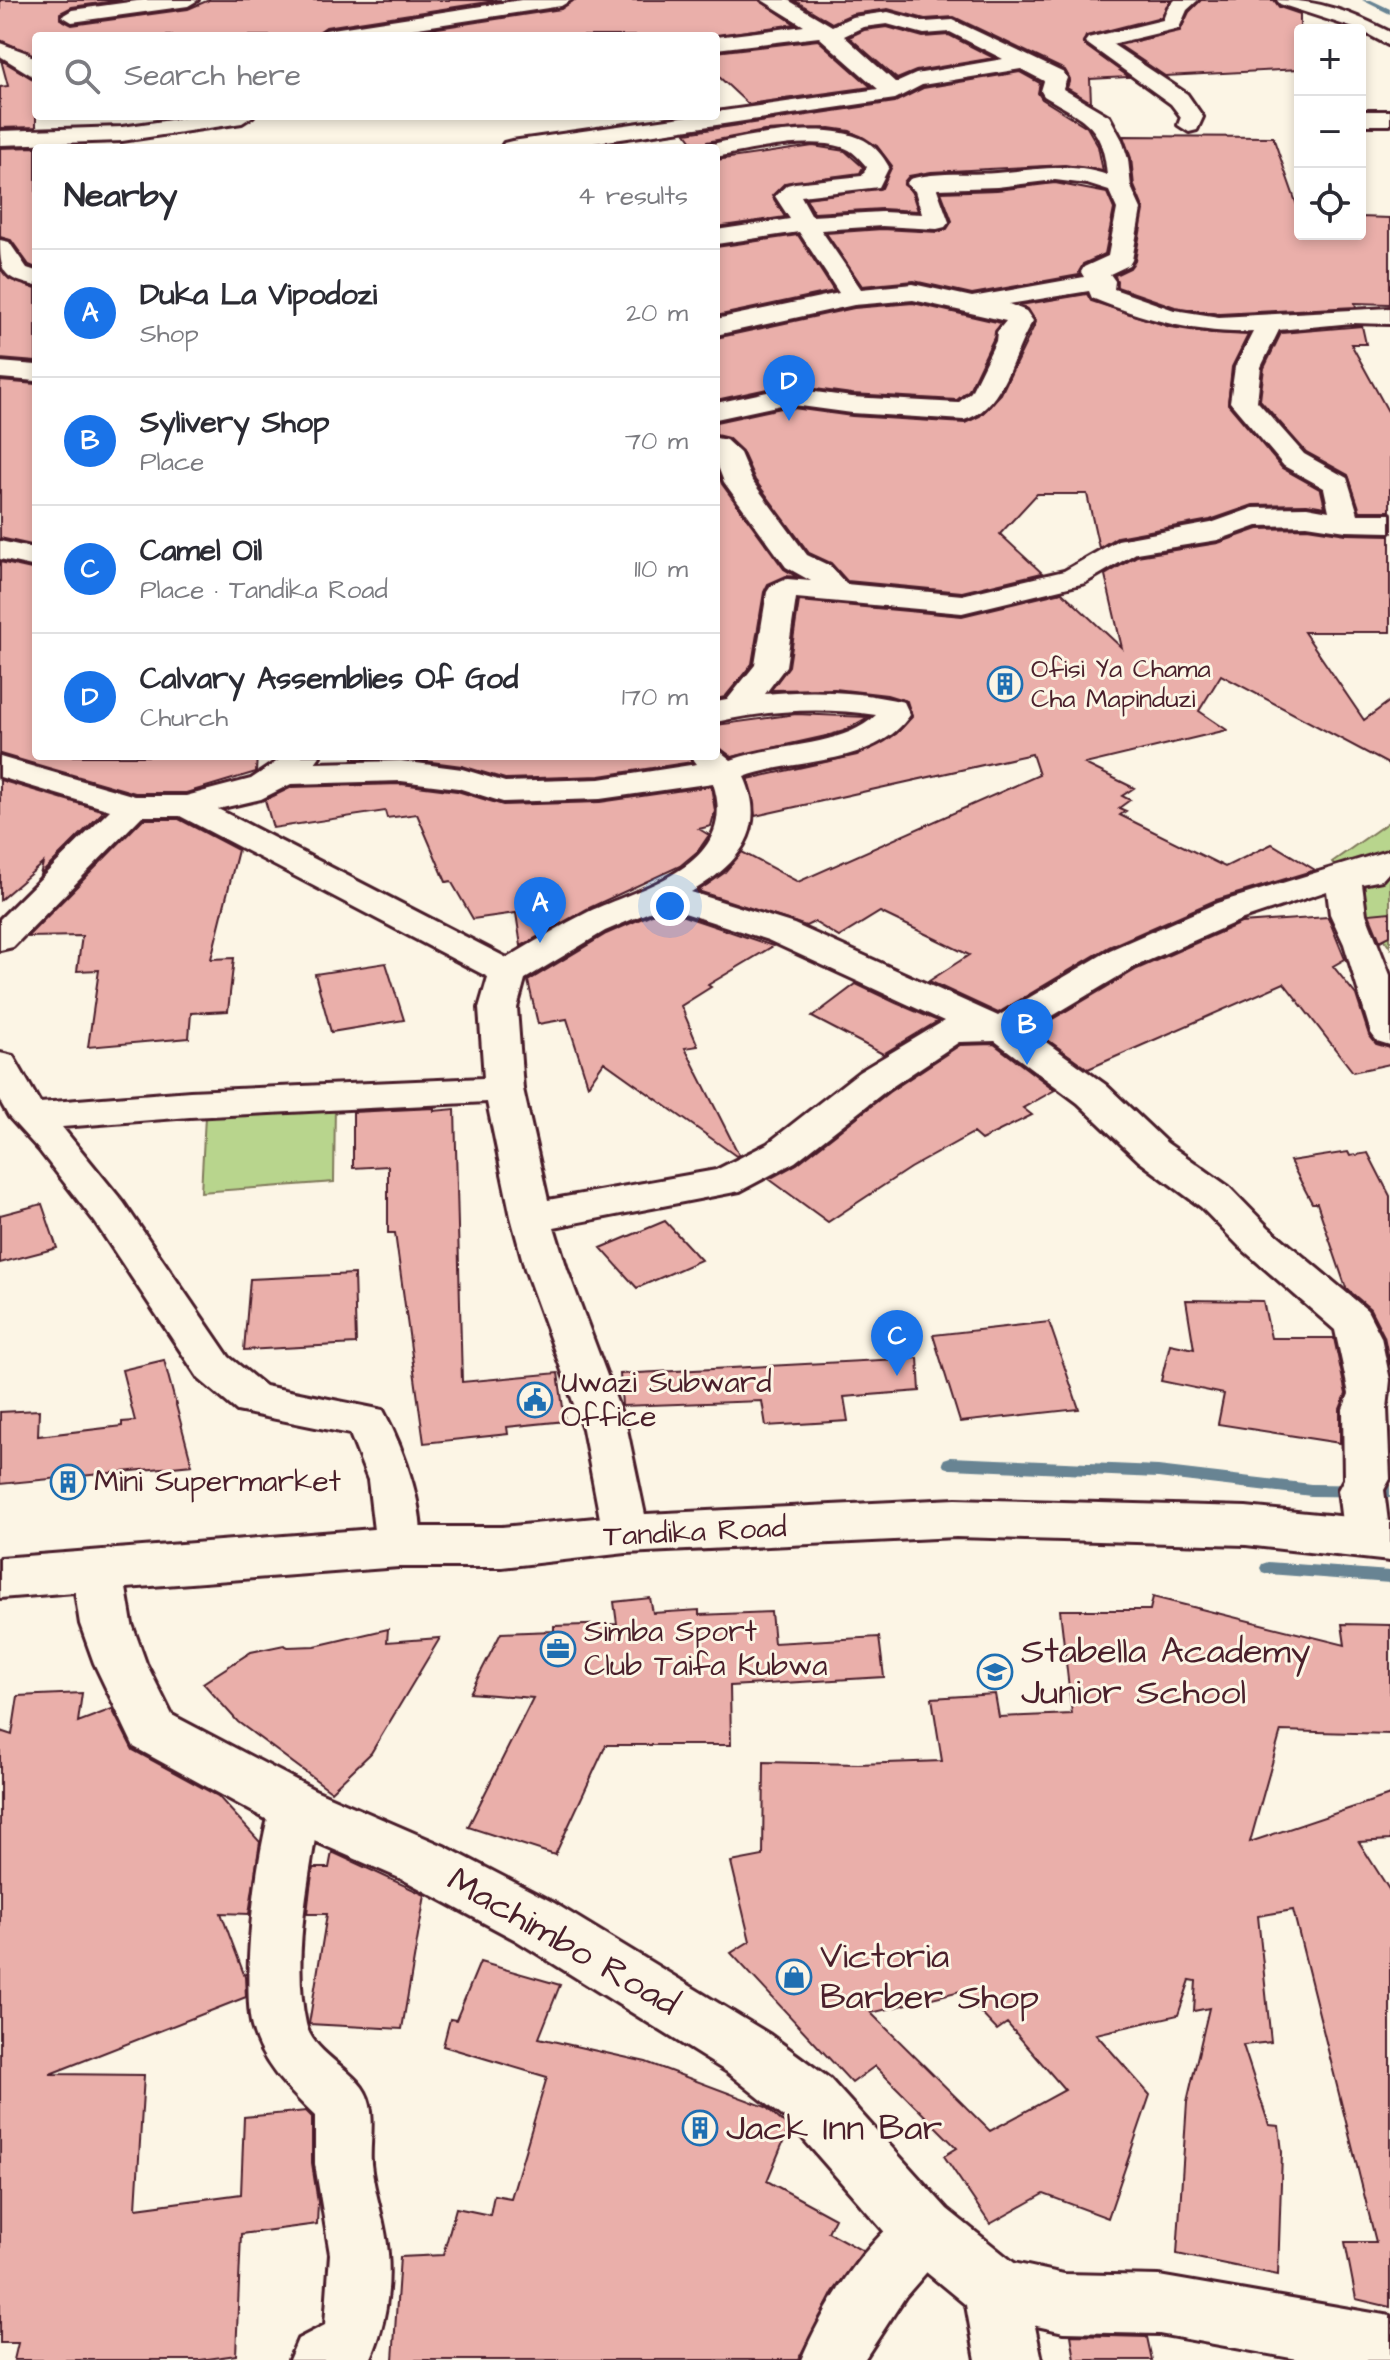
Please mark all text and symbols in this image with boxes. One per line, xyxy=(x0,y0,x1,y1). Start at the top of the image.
map controls xyxy=(1294,24,1366,240)
button: + xyxy=(1294,24,1366,96)
search box xyxy=(32,32,720,120)
icon: search xyxy=(60,54,104,98)
text: Search here xyxy=(124,55,301,97)
button: − xyxy=(1294,96,1366,168)
button: locate xyxy=(1294,168,1366,240)
text: Nearby xyxy=(64,172,178,220)
text: 4 results xyxy=(578,178,688,214)
text: Duka La Vipodozi xyxy=(140,274,377,316)
text: A xyxy=(82,295,98,331)
text: 20 m xyxy=(626,295,688,331)
text: Shop xyxy=(140,316,199,352)
pin: D xyxy=(763,355,815,421)
text: Sylivery Shop xyxy=(140,402,330,444)
text: B xyxy=(81,423,99,459)
text: 70 m xyxy=(625,423,688,459)
text: Place xyxy=(140,444,204,480)
text: Camel Oil xyxy=(140,530,262,572)
text: C xyxy=(81,551,99,587)
text: 110 m xyxy=(634,551,688,587)
text: Place · Tandika Road xyxy=(140,572,388,608)
place label: Ofisi Ya Chama Cha Mapinduzi xyxy=(1031,651,1211,717)
text: Calvary Assemblies Of God xyxy=(140,658,518,700)
building icon: Ofisi Ya Chama Cha Mapinduzi xyxy=(986,665,1024,703)
text: D xyxy=(82,679,98,715)
text: 170 m xyxy=(622,679,688,715)
text: Church xyxy=(140,700,228,736)
pin: A xyxy=(514,877,566,943)
your location xyxy=(650,886,690,926)
pin: B xyxy=(1001,999,1053,1065)
pin: C xyxy=(871,1310,923,1376)
place label: Uwazi Subward Office xyxy=(561,1362,772,1438)
public building icon: Uwazi Subward Office xyxy=(516,1381,554,1419)
place label: Mini Supermarket xyxy=(94,1461,341,1503)
building icon: Mini Supermarket xyxy=(49,1463,87,1501)
street label: Tandika Road xyxy=(602,1506,788,1558)
place label: Simba Sport Club Taifa Kubwa xyxy=(584,1611,827,1687)
place label: Stabella Academy Junior School xyxy=(1021,1626,1311,1718)
office icon: Simba Sport Club Taifa Kubwa xyxy=(539,1630,577,1668)
school or university icon: Stabella Academy Junior School xyxy=(976,1653,1014,1691)
street label: Machimbo Road xyxy=(438,1855,688,2029)
place label: Victoria Barber Shop xyxy=(820,1931,1039,2023)
shop icon: Victoria Barber Shop xyxy=(775,1958,813,1996)
place label: Jack Inn Bar xyxy=(726,2103,942,2154)
building icon: Jack Inn Bar xyxy=(681,2109,719,2147)

